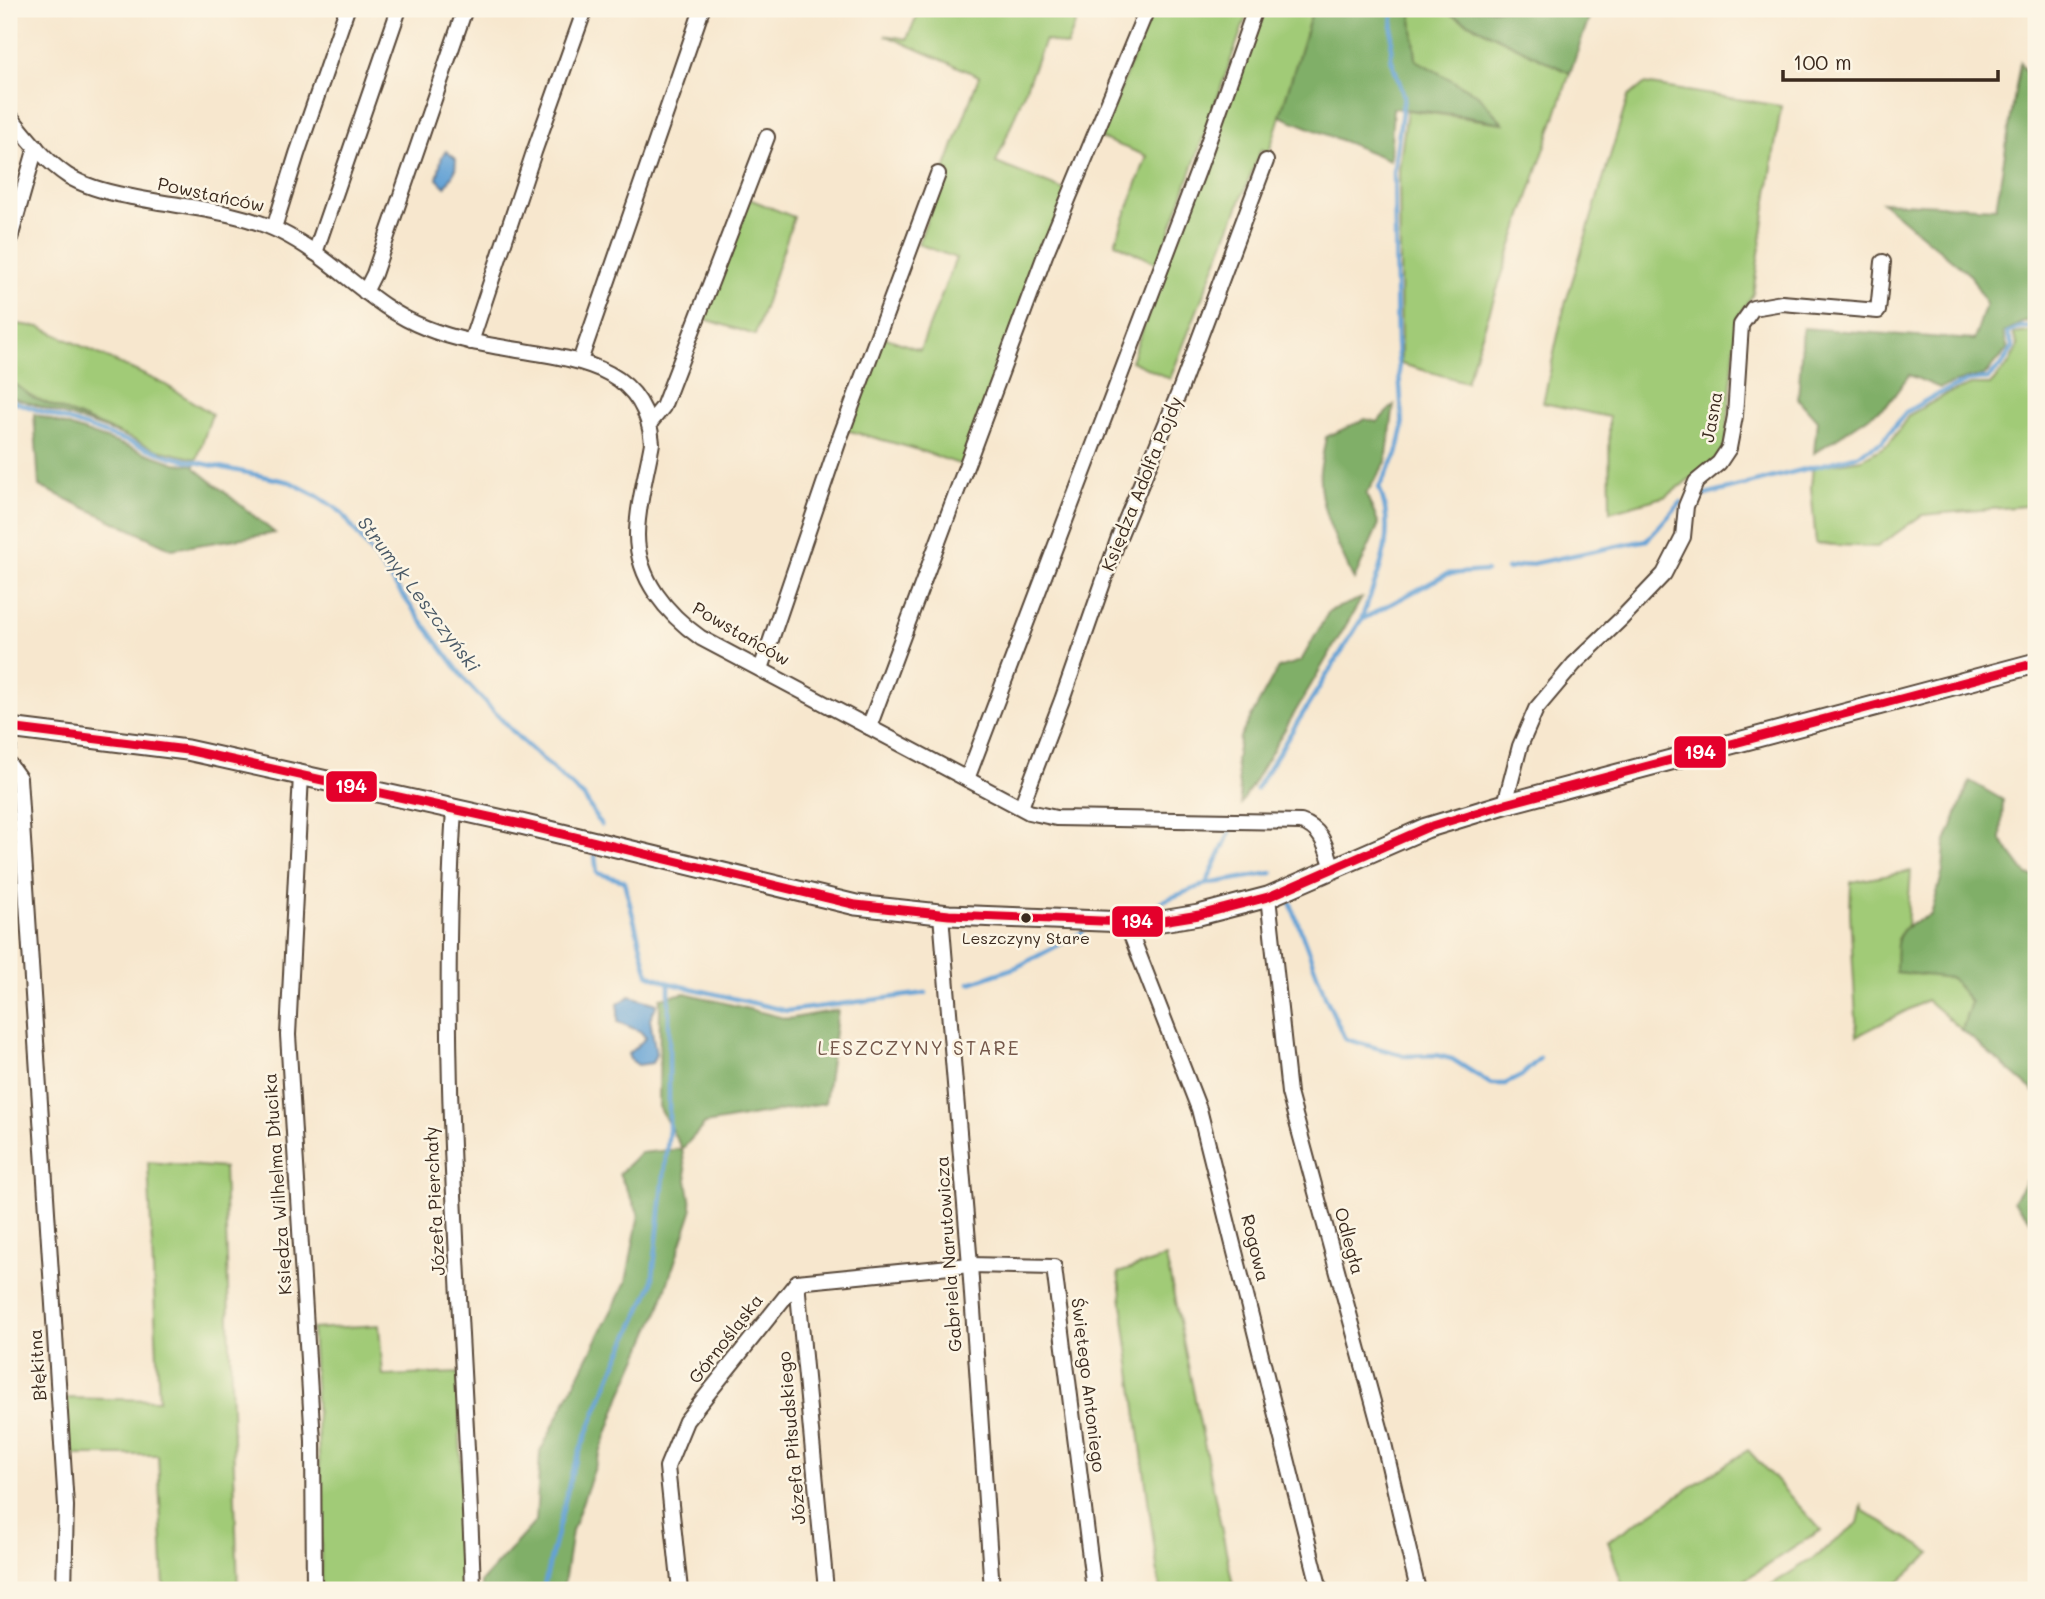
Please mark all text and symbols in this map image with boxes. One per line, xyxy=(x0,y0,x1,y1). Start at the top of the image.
scale bar xyxy=(1783,38,1998,82)
text: 100 m xyxy=(1793,48,1852,75)
street label: Powstańców xyxy=(156,171,267,217)
street label: Jasna xyxy=(1695,390,1727,444)
street label: Księdza Adolfa Pojdy xyxy=(1095,393,1187,574)
water label: Strumyk Leszczyński xyxy=(353,511,486,677)
street label: Powstańców xyxy=(688,596,795,671)
line badge: 194 xyxy=(1673,735,1727,769)
text: 194 xyxy=(1684,739,1716,764)
line badge: 194 xyxy=(325,770,378,803)
text: 194 xyxy=(335,773,367,798)
line badge: 194 xyxy=(1111,905,1164,938)
text: 194 xyxy=(1121,908,1153,933)
marker: Leszczyny Stare xyxy=(1019,911,1033,925)
place label: Leszczyny Stare xyxy=(962,927,1090,948)
district label: LESZCZYNY STARE xyxy=(817,1035,1021,1060)
street label: Księdza Wilhelma Dłucika xyxy=(257,1072,297,1296)
street label: Józefa Pierchały xyxy=(418,1126,450,1276)
street label: Gabriela Narutowicza xyxy=(929,1155,967,1353)
street label: Odległa xyxy=(1329,1205,1370,1277)
street label: Rogowa xyxy=(1236,1212,1276,1284)
street label: Górnośląska xyxy=(683,1289,768,1388)
street label: Świętego Antoniego xyxy=(1066,1296,1112,1474)
street label: Błękitna xyxy=(23,1328,51,1402)
street label: Józefa Piłsudskiego xyxy=(771,1350,811,1526)

